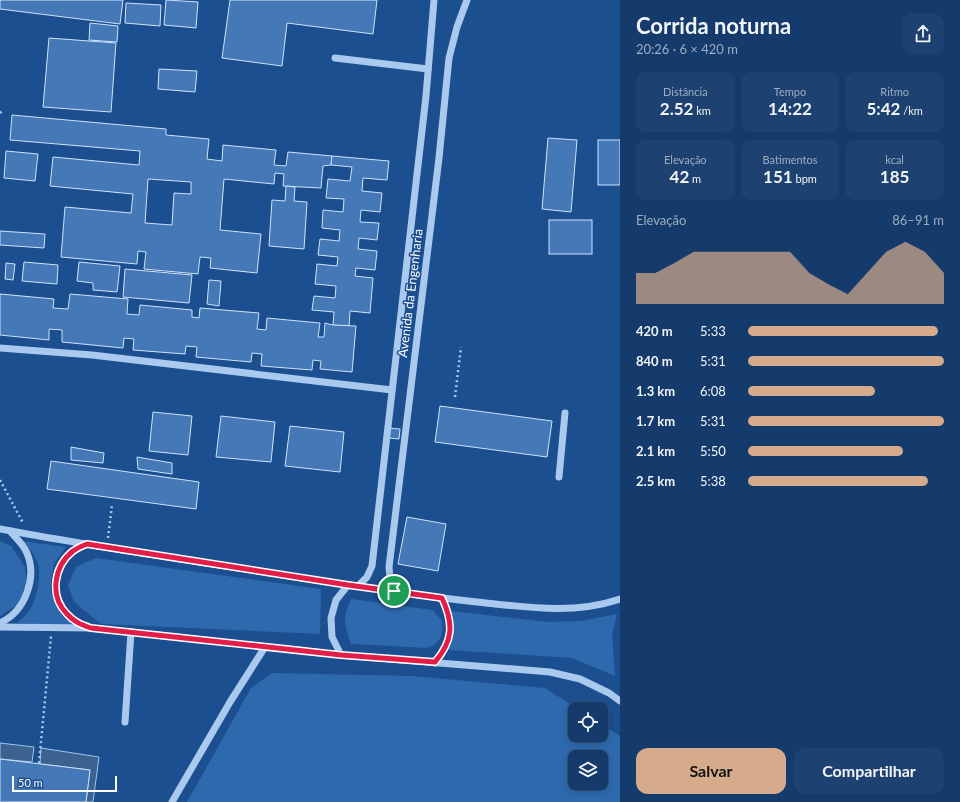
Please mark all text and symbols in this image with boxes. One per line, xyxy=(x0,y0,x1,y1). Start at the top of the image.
text: Corrida noturna xyxy=(636,12,791,39)
button: share xyxy=(902,13,944,55)
text: 20:26 · 6 × 420 m xyxy=(636,41,738,57)
text: Distância xyxy=(663,85,708,98)
text: Tempo xyxy=(774,85,806,98)
text: Ritmo xyxy=(880,85,909,98)
text: 2.52 xyxy=(660,98,693,119)
text: 14:22 xyxy=(768,98,812,119)
text: 5:42 xyxy=(866,98,900,119)
text: km xyxy=(693,104,711,117)
text: /km xyxy=(900,104,923,117)
text: Elevação xyxy=(664,153,707,166)
text: Batimentos xyxy=(762,153,818,166)
text: kcal xyxy=(885,153,904,166)
text: 42 xyxy=(670,166,689,187)
text: 151 xyxy=(763,166,793,187)
text: 185 xyxy=(880,166,909,187)
text: m xyxy=(689,172,701,185)
text: bpm xyxy=(793,172,817,185)
text: Elevação xyxy=(636,212,686,228)
text: 86–91 m xyxy=(892,212,944,228)
street label: Avenida da Engenharia xyxy=(394,228,426,358)
text: 420 m xyxy=(636,323,673,339)
text: 5:33 xyxy=(700,323,726,339)
text: 840 m xyxy=(636,353,673,369)
text: 5:31 xyxy=(700,353,726,369)
text: 1.3 km xyxy=(636,383,675,399)
text: 6:08 xyxy=(700,383,726,399)
text: 1.7 km xyxy=(636,413,675,429)
text: 5:31 xyxy=(700,413,726,429)
text: 2.1 km xyxy=(636,443,675,459)
text: 5:50 xyxy=(700,443,726,459)
text: 2.5 km xyxy=(636,473,675,489)
text: 5:38 xyxy=(700,473,726,489)
pin xyxy=(377,574,411,608)
icon: arrive xyxy=(383,580,405,602)
map controls xyxy=(568,702,608,790)
button: locate xyxy=(568,702,608,742)
button: Salvar xyxy=(636,748,786,794)
button: Compartilhar xyxy=(794,748,944,794)
button: layers xyxy=(568,750,608,790)
scale bar xyxy=(12,774,117,793)
text: 50 m xyxy=(18,776,43,789)

